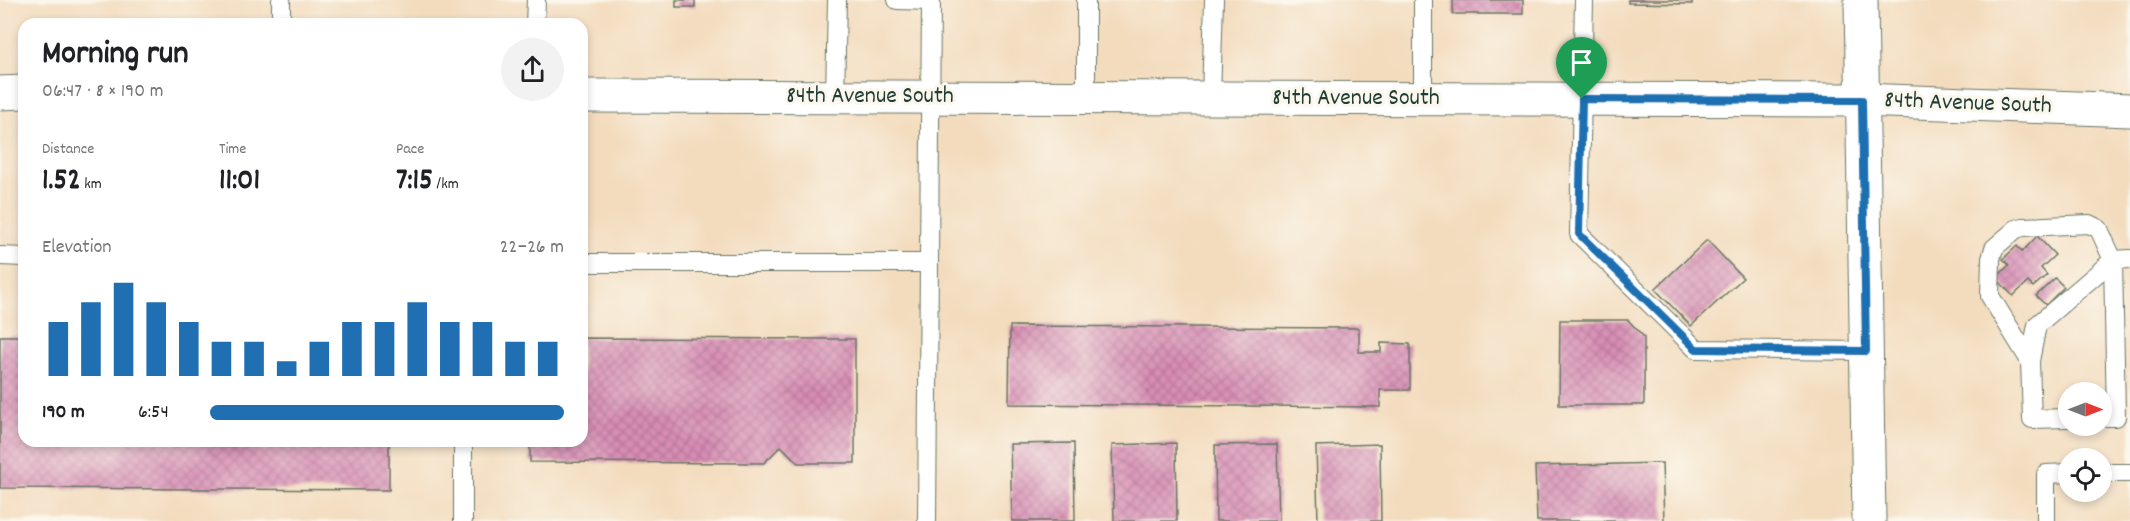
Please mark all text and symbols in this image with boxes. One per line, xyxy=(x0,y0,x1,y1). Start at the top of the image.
text: Morning run xyxy=(42,32,189,79)
pin xyxy=(1556,37,1607,99)
button: share xyxy=(501,38,564,101)
icon: arrive xyxy=(1565,46,1598,79)
text: 06:47 · 8 × 190 m xyxy=(42,78,163,106)
street label: 84th Avenue South xyxy=(786,80,954,114)
street label: 84th Avenue South xyxy=(1272,82,1440,116)
street label: 84th Avenue South xyxy=(1884,84,2052,124)
text: Distance xyxy=(42,138,94,161)
text: Time xyxy=(219,138,246,161)
text: Pace xyxy=(396,138,424,161)
text: 1.52 xyxy=(42,161,81,204)
text: 11:01 xyxy=(219,161,260,204)
text: 7:15 xyxy=(396,161,433,204)
text: km xyxy=(81,173,102,196)
text: /km xyxy=(433,173,459,196)
text: Elevation xyxy=(42,234,112,262)
text: 22–26 m xyxy=(500,234,564,262)
north arrow xyxy=(2058,382,2112,436)
map controls xyxy=(2058,382,2112,502)
text: 190 m xyxy=(42,399,85,427)
text: 6:54 xyxy=(138,399,169,427)
button: locate xyxy=(2058,448,2112,502)

